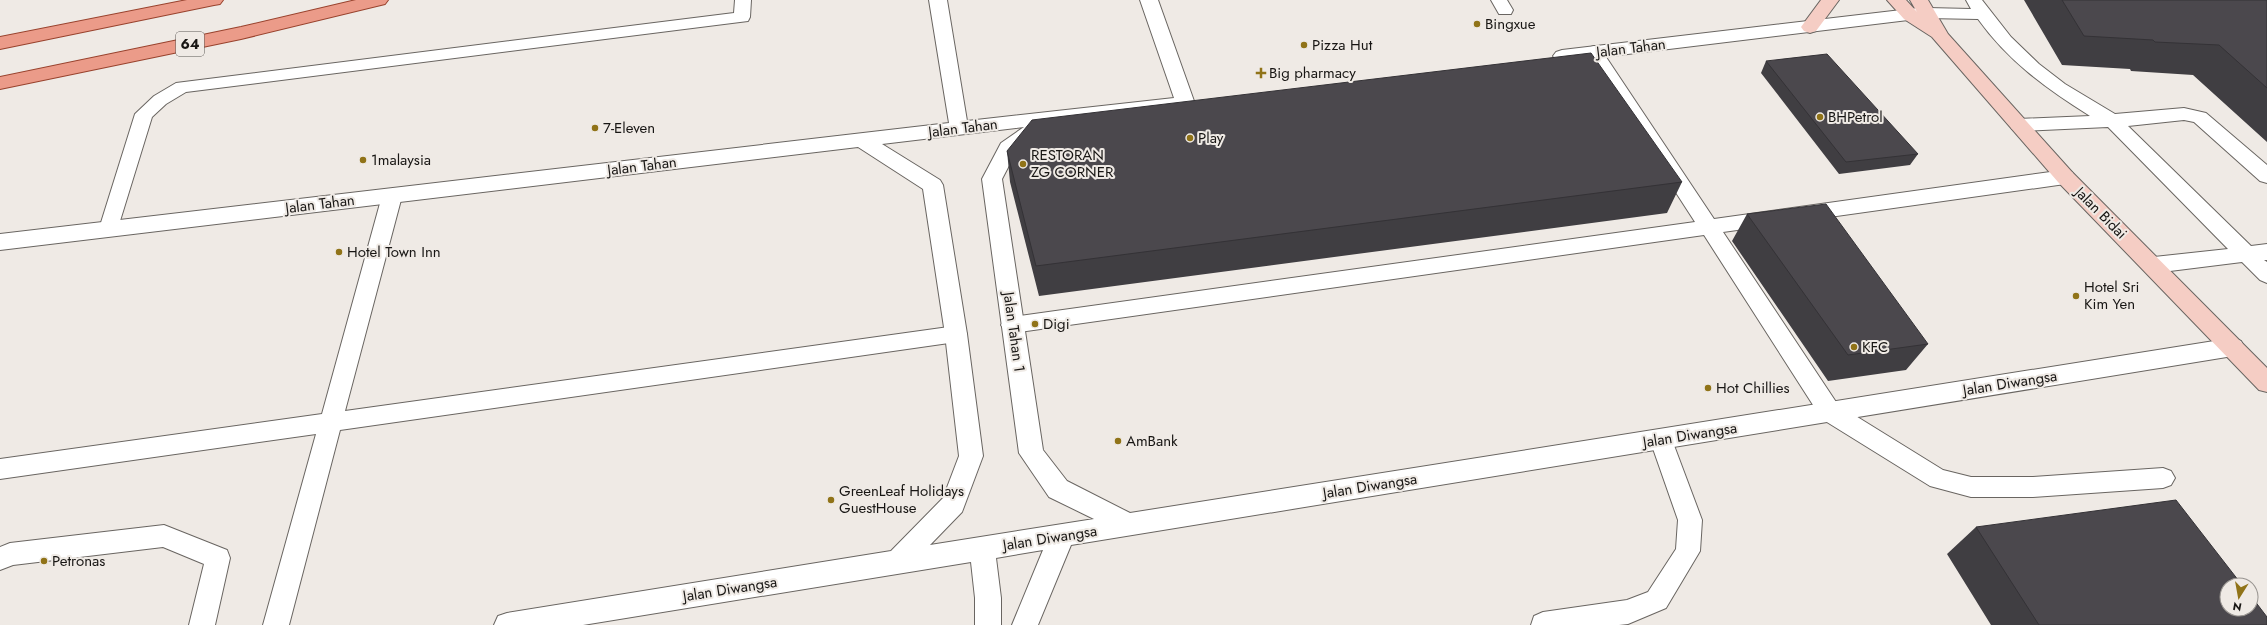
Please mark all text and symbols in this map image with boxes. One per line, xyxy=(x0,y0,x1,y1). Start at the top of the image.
place label: Bingxue xyxy=(1485,13,1536,35)
marker: Bingxue xyxy=(1472,19,1482,29)
road number: 64 xyxy=(176,32,204,56)
street label: Jalan Tahan xyxy=(1593,33,1667,63)
place label: Pizza Hut xyxy=(1312,34,1373,56)
marker: Pizza Hut xyxy=(1299,40,1309,50)
place label: Big pharmacy xyxy=(1269,62,1356,84)
marker: Big pharmacy xyxy=(1256,68,1266,78)
place label: BHPetrol xyxy=(1828,106,1883,128)
marker: BHPetrol xyxy=(1815,112,1825,122)
street label: Jalan Tahan xyxy=(925,113,999,143)
place label: 7-Eleven xyxy=(603,117,655,139)
marker: 7-Eleven xyxy=(590,123,600,133)
place label: Play xyxy=(1198,127,1224,149)
marker: Play xyxy=(1185,133,1195,143)
place label: RESTORAN ZG CORNER xyxy=(1031,144,1114,183)
place label: 1malaysia xyxy=(371,149,431,171)
street label: Jalan Tahan xyxy=(604,151,678,181)
marker: 1malaysia xyxy=(358,155,368,165)
marker: RESTORAN ZG CORNER xyxy=(1018,159,1028,169)
street label: Jalan Bidai xyxy=(2069,181,2132,244)
street label: Jalan Tahan xyxy=(282,189,356,219)
place label: Hotel Town Inn xyxy=(347,241,441,263)
marker: Hotel Town Inn xyxy=(334,247,344,257)
place label: Hotel Sri Kim Yen xyxy=(2084,276,2139,315)
street label: Jalan Tahan 1 xyxy=(997,288,1031,374)
marker: Hotel Sri Kim Yen xyxy=(2071,291,2081,301)
place label: Digi xyxy=(1043,313,1070,335)
marker: Digi xyxy=(1030,319,1040,329)
place label: KFC xyxy=(1862,336,1888,358)
marker: KFC xyxy=(1849,342,1859,352)
street label: Jalan Diwangsa xyxy=(1959,365,2059,402)
place label: Hot Chillies xyxy=(1716,377,1790,399)
marker: Hot Chillies xyxy=(1703,383,1713,393)
street label: Jalan Diwangsa xyxy=(1639,417,1739,454)
place label: AmBank xyxy=(1126,430,1178,452)
marker: AmBank xyxy=(1113,436,1123,446)
street label: Jalan Diwangsa xyxy=(1319,468,1419,505)
place label: GreenLeaf Holidays GuestHouse xyxy=(839,480,964,519)
marker: GreenLeaf Holidays GuestHouse xyxy=(826,495,836,505)
street label: Jalan Diwangsa xyxy=(999,520,1099,557)
place label: Petronas xyxy=(52,550,105,572)
marker: Petronas xyxy=(39,556,49,566)
street label: Jalan Diwangsa xyxy=(679,571,779,608)
north arrow xyxy=(2219,577,2259,617)
text: N xyxy=(2231,598,2243,616)

